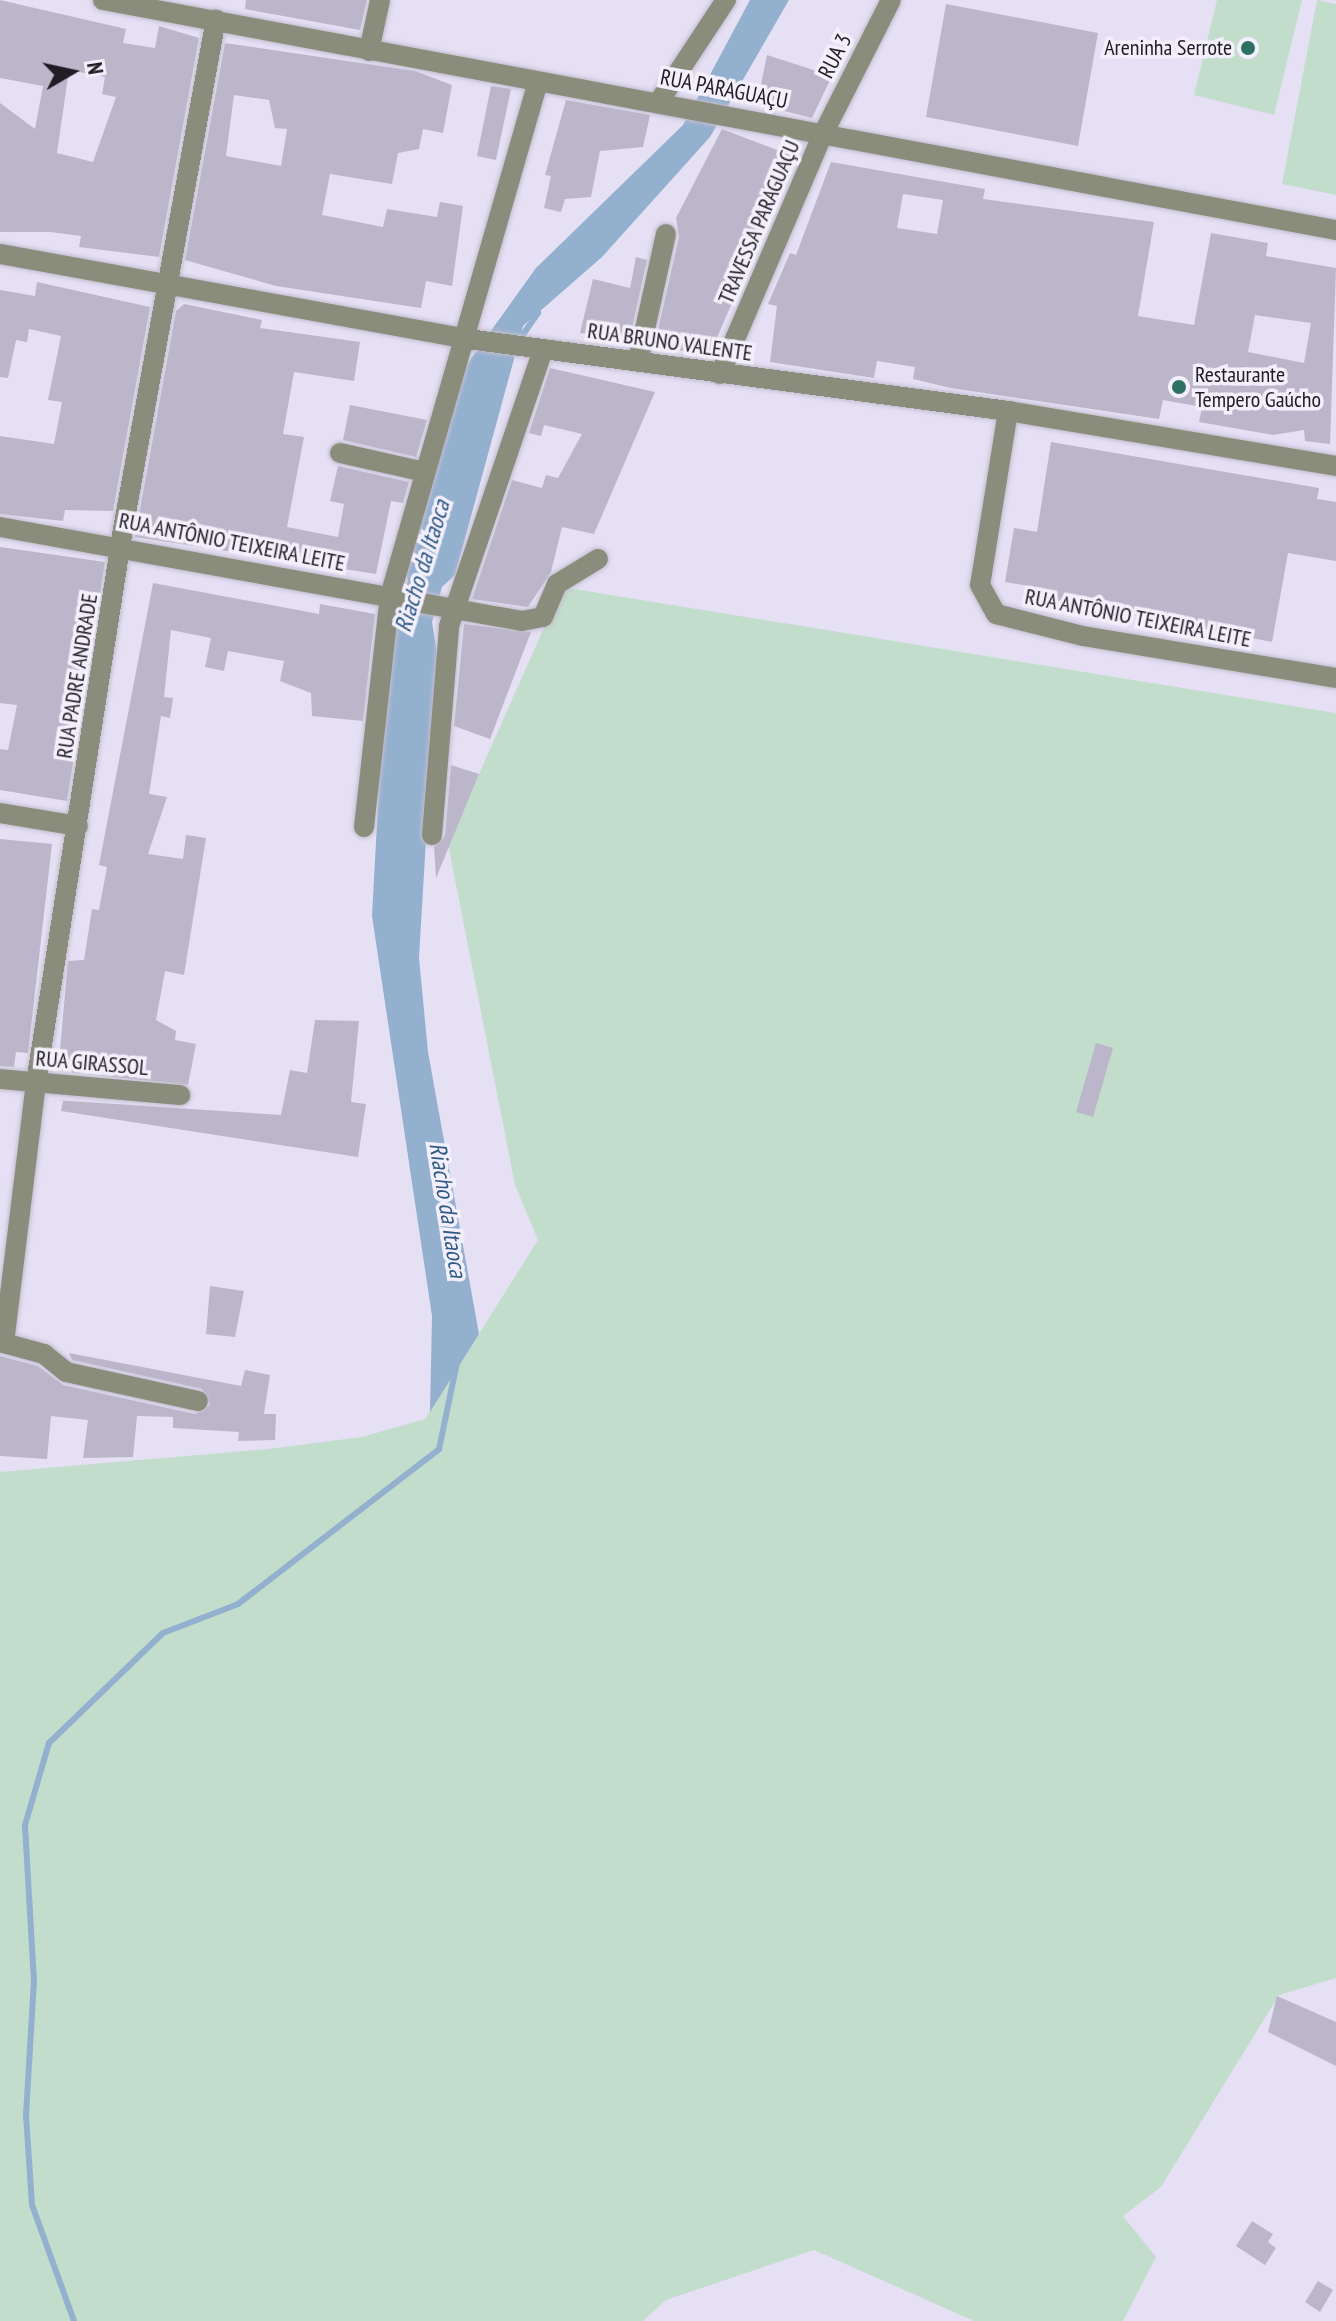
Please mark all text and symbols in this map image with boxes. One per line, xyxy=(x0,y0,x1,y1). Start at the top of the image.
street label: RUA 3 xyxy=(813,29,857,83)
north arrow xyxy=(32,32,112,112)
place label: Areninha Serrote xyxy=(1104,35,1232,61)
marker: Areninha Serrote xyxy=(1239,39,1257,57)
text: N xyxy=(81,60,110,76)
street label: RUA PARAGUAÇU xyxy=(658,64,790,114)
street label: TRAVESSA PARAGUAÇU xyxy=(712,136,806,308)
street label: RUA BRUNO VALENTE xyxy=(585,317,755,367)
place label: Restaurante Tempero Gaúcho xyxy=(1195,361,1321,412)
marker: Restaurante Tempero Gaúcho xyxy=(1170,378,1188,396)
water label: Riacho da Itaoca xyxy=(388,497,456,635)
street label: RUA ANTÔNIO TEIXEIRA LEITE xyxy=(116,507,348,577)
street label: RUA ANTÔNIO TEIXEIRA LEITE xyxy=(1022,583,1254,653)
street label: RUA PADRE ANDRADE xyxy=(51,591,103,761)
street label: RUA GIRASSOL xyxy=(34,1045,150,1081)
water label: Riacho da Itaoca xyxy=(423,1140,473,1280)

